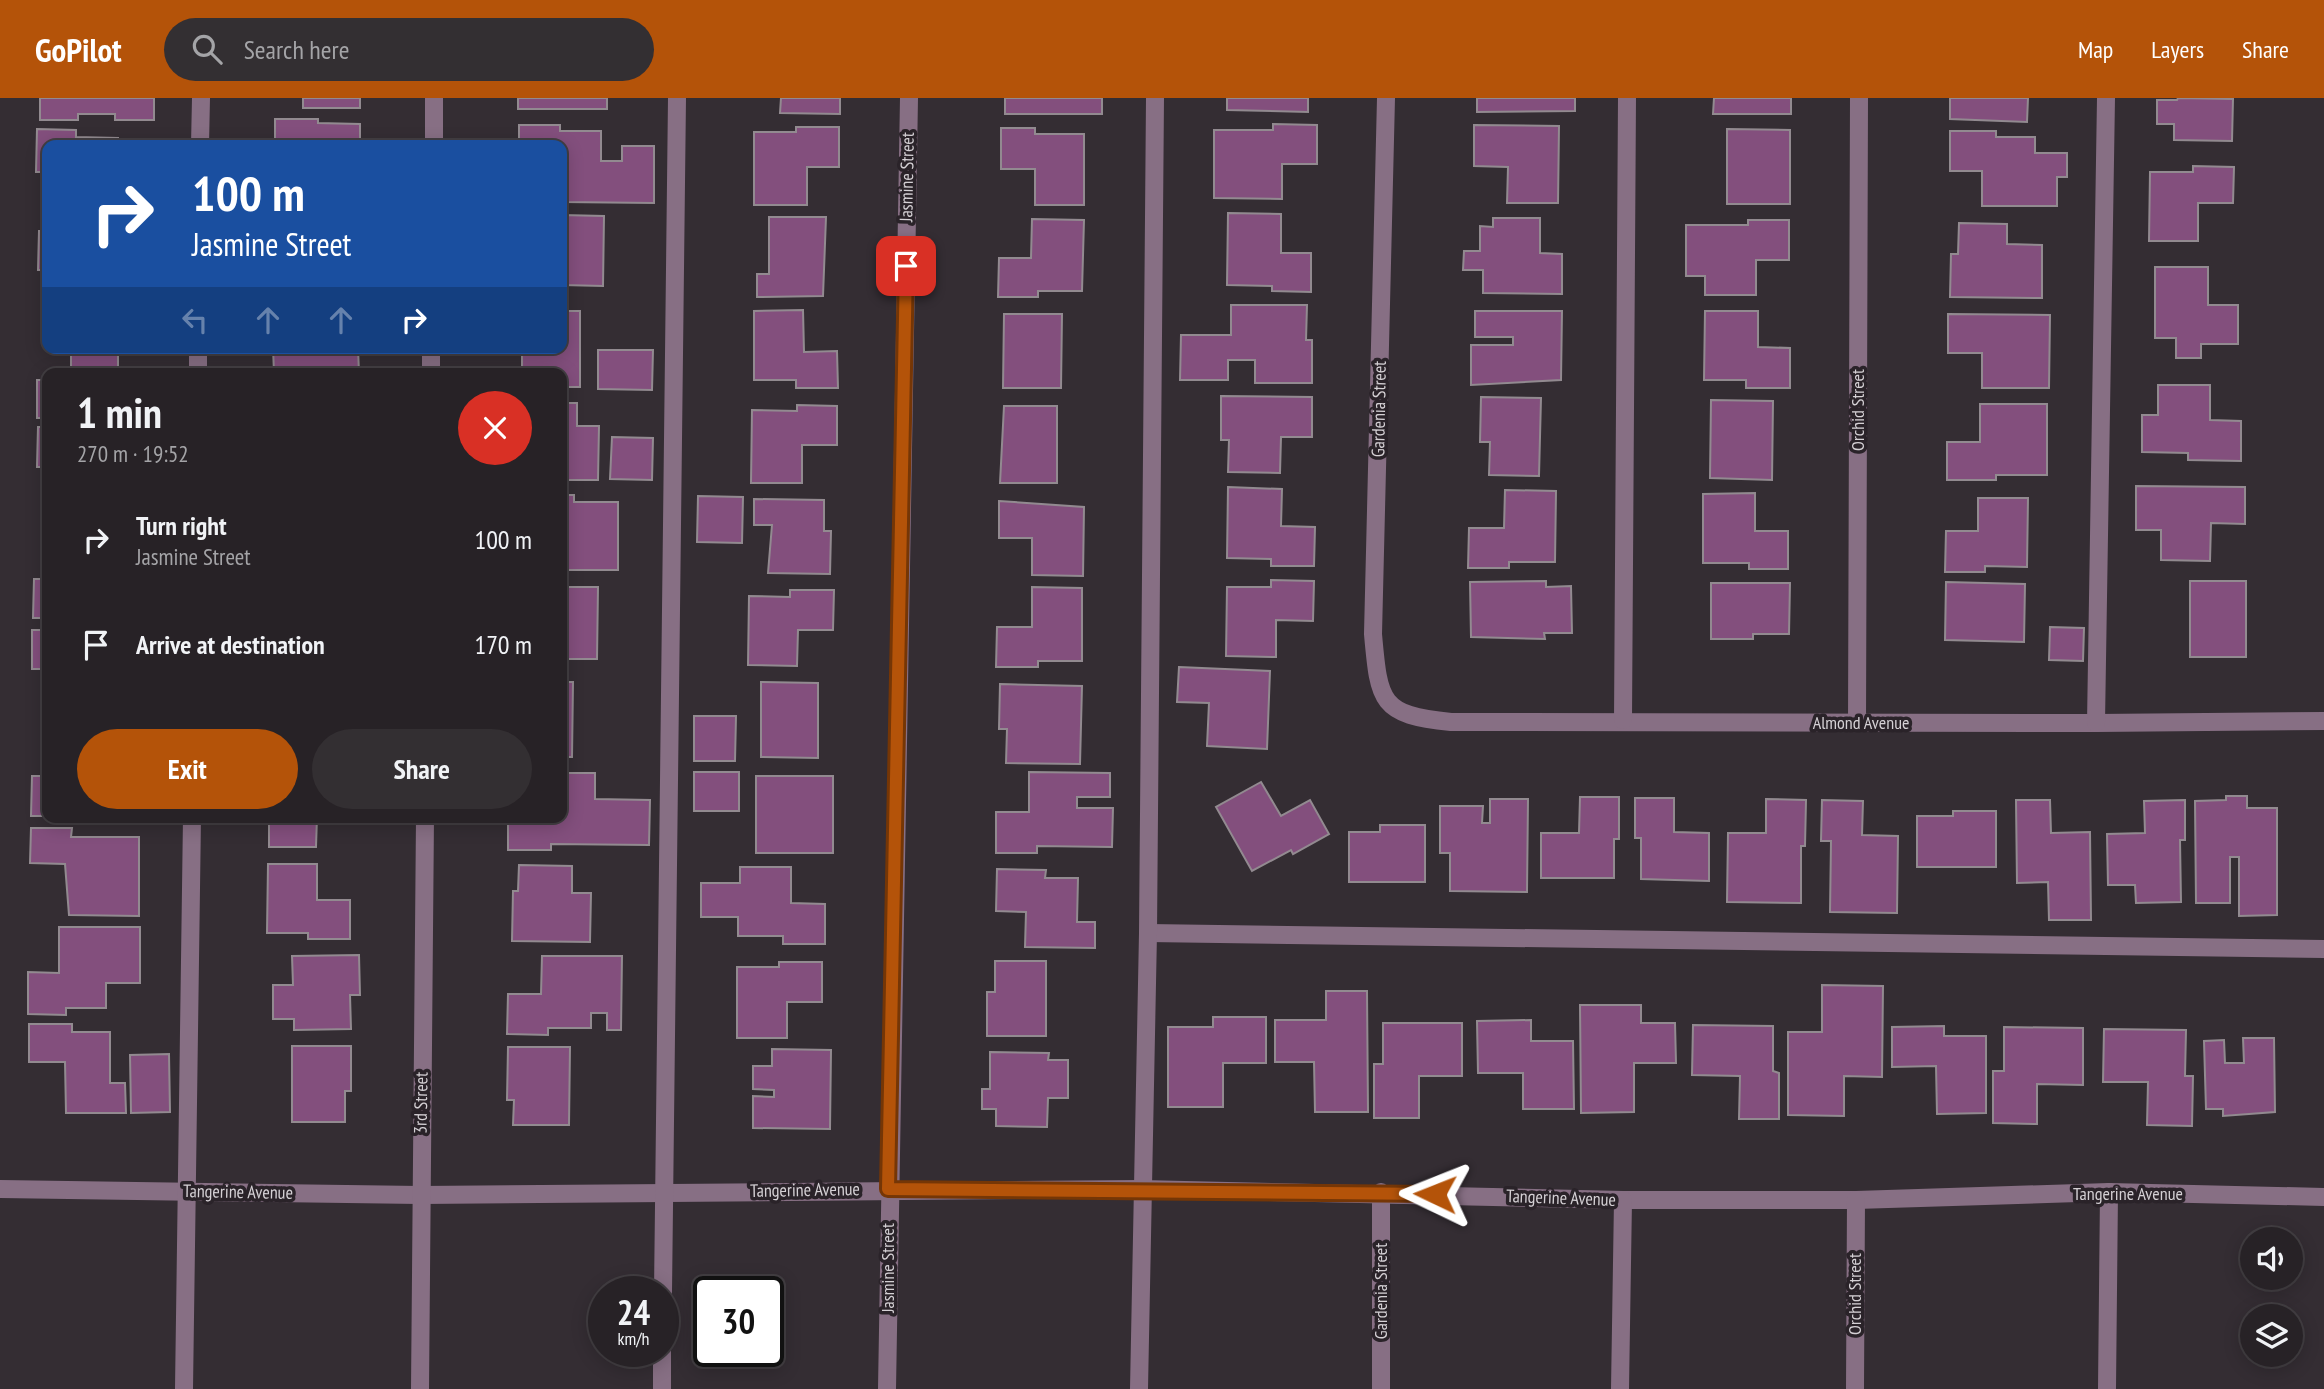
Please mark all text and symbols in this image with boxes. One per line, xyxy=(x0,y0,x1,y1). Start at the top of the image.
search box xyxy=(164,18,654,81)
text: GoPilot xyxy=(35,28,122,71)
icon: search xyxy=(188,30,226,68)
text: Search here xyxy=(244,33,349,66)
text: Map xyxy=(2078,34,2113,65)
text: Layers xyxy=(2151,34,2204,65)
text: Share xyxy=(2242,34,2289,65)
street label: Jasmine Street xyxy=(894,132,919,223)
text: 100 m xyxy=(192,161,305,225)
icon: right xyxy=(77,168,168,259)
text: Jasmine Street xyxy=(192,223,351,265)
pin xyxy=(876,236,936,296)
icon: arrive xyxy=(887,247,925,285)
icon: left xyxy=(176,301,214,339)
icon: ahead xyxy=(249,301,287,339)
icon: ahead xyxy=(322,301,360,339)
icon: right xyxy=(395,301,433,339)
street label: Gardenia Street xyxy=(1366,361,1391,457)
street label: Orchid Street xyxy=(1846,369,1869,451)
text: 1 min xyxy=(77,385,162,440)
button: close xyxy=(458,391,532,465)
text: 270 m · 19:52 xyxy=(77,439,189,468)
text: Turn right xyxy=(136,509,227,542)
icon: right xyxy=(77,521,115,559)
text: 100 m xyxy=(474,523,532,556)
text: Jasmine Street xyxy=(136,542,251,571)
icon: arrive xyxy=(77,626,115,664)
text: Arrive at destination xyxy=(136,628,325,661)
text: 170 m xyxy=(474,628,532,661)
street label: Almond Avenue xyxy=(1813,711,1909,734)
button: Exit xyxy=(77,729,298,809)
button: Share xyxy=(312,729,532,809)
street label: 3rd Street xyxy=(408,1072,433,1134)
position arrow xyxy=(1398,1157,1472,1231)
street label: Tangerine Avenue xyxy=(750,1177,860,1202)
street label: Tangerine Avenue xyxy=(183,1179,293,1204)
street label: Tangerine Avenue xyxy=(2073,1182,2183,1205)
street label: Tangerine Avenue xyxy=(1506,1184,1616,1211)
street label: Jasmine Street xyxy=(876,1223,899,1314)
map controls xyxy=(2240,1227,2303,1367)
button: sound xyxy=(2240,1227,2303,1290)
street label: Gardenia Street xyxy=(1369,1243,1392,1339)
street label: Orchid Street xyxy=(1843,1253,1866,1335)
speed limit sign: 30 xyxy=(693,1276,784,1367)
text: 24 xyxy=(617,1289,650,1335)
button: layers xyxy=(2240,1304,2303,1367)
text: km/h xyxy=(618,1327,649,1350)

